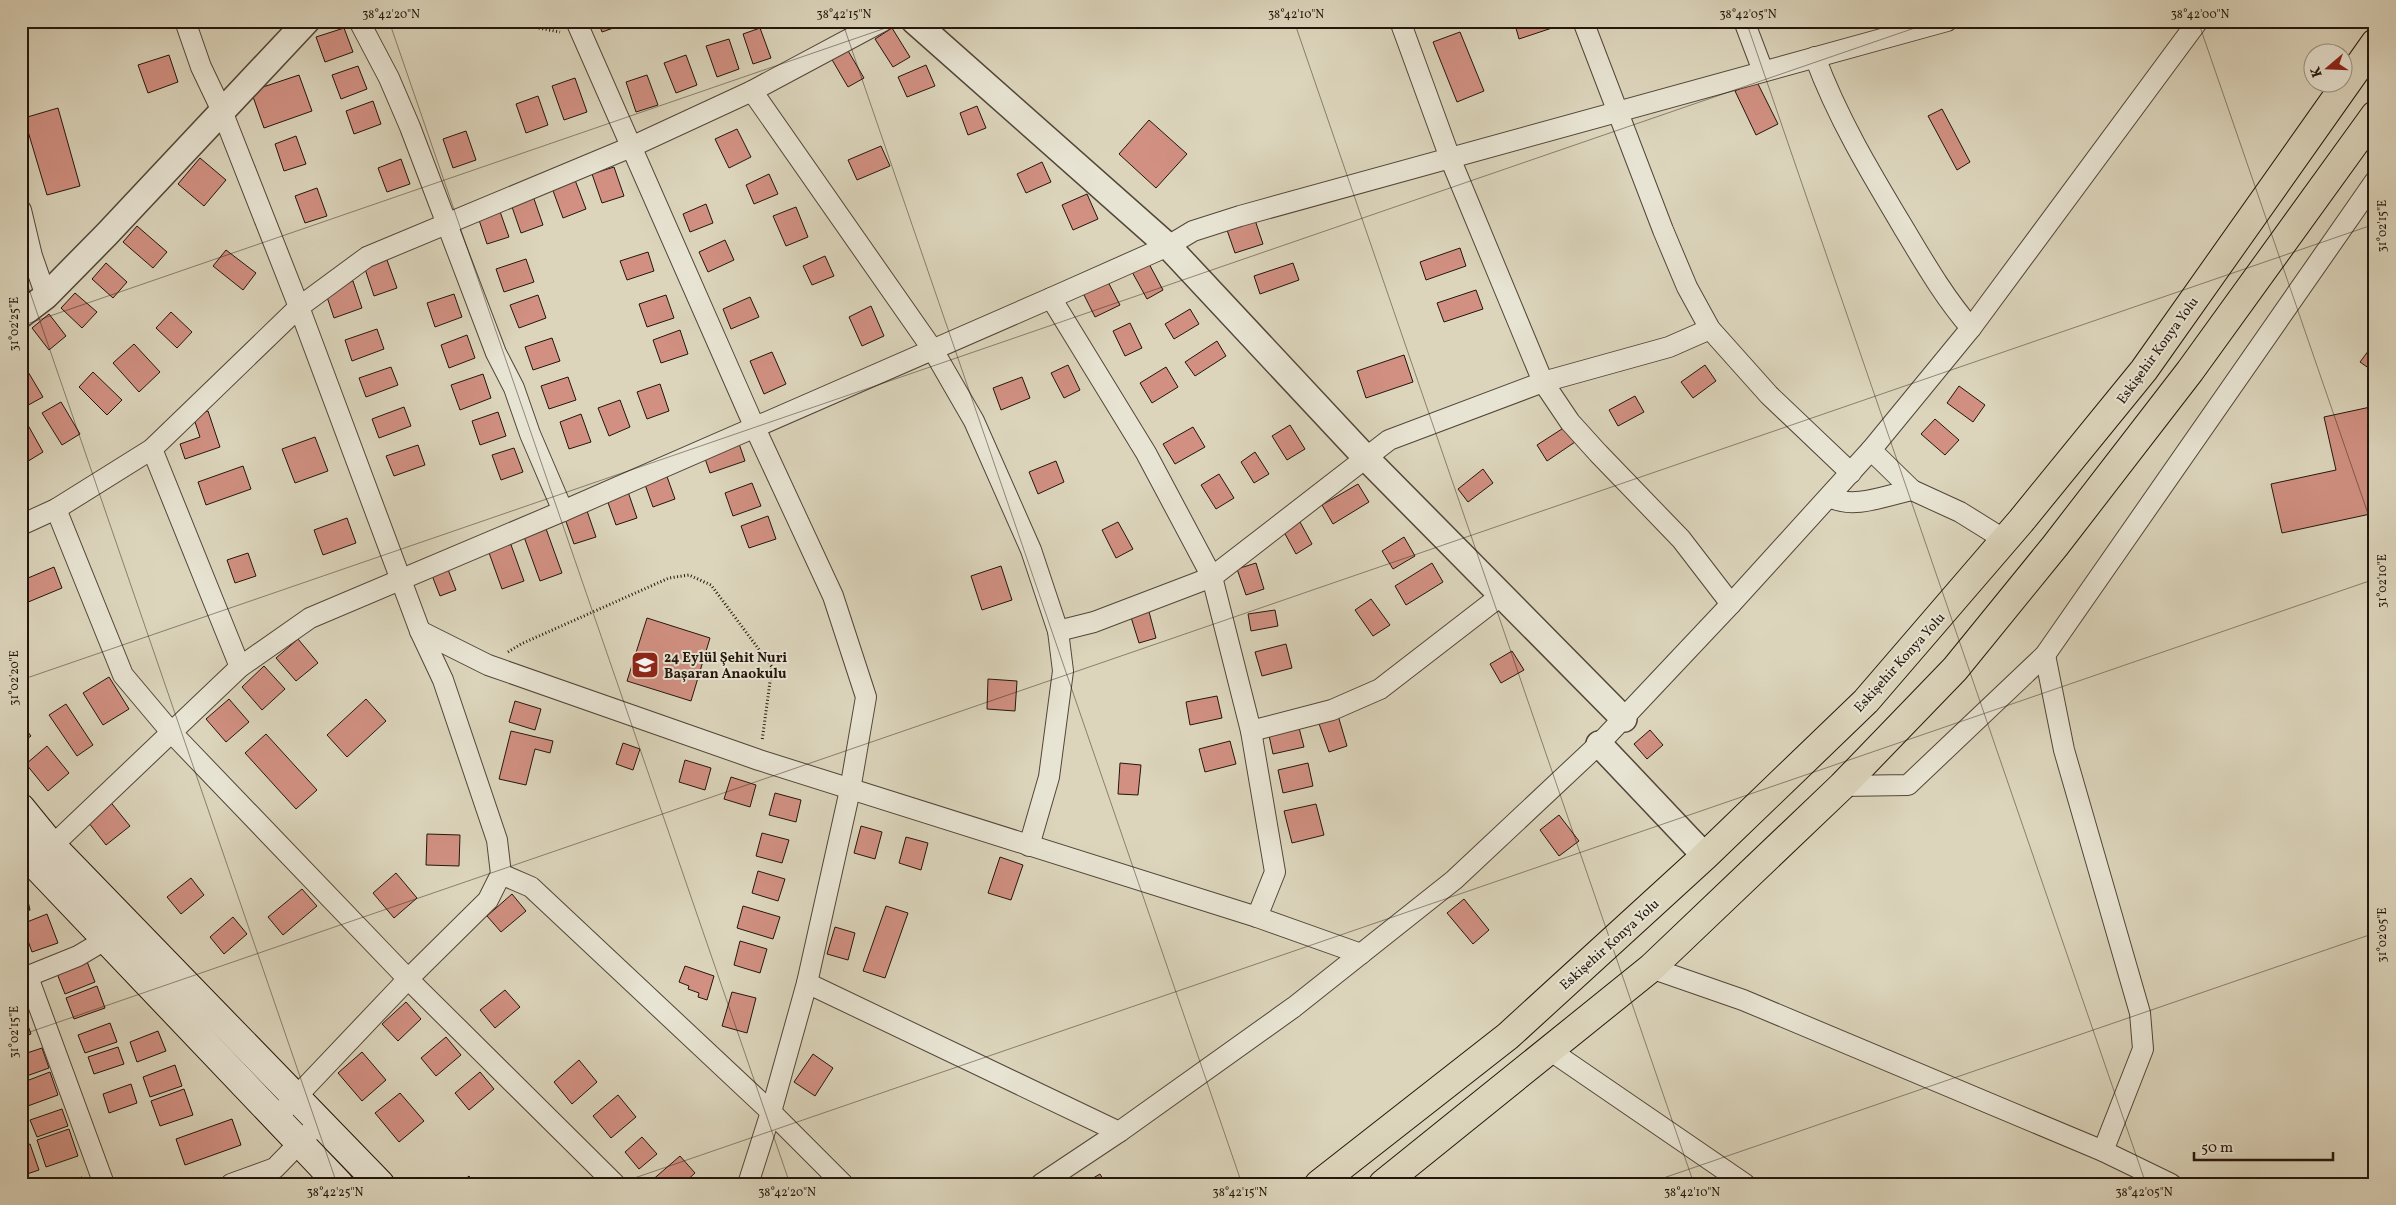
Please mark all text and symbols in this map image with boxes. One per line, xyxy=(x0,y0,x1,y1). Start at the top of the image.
text: 38°42'20"N xyxy=(362,7,420,23)
text: 38°42'15"N xyxy=(817,7,872,23)
text: 38°42'10"N xyxy=(1268,7,1324,23)
text: 38°42'05"N xyxy=(1719,7,1777,23)
text: 38°42'00"N xyxy=(2171,7,2229,23)
north arrow xyxy=(2304,42,2354,92)
text: K xyxy=(2306,64,2328,80)
text: 31°02'15"E xyxy=(2375,200,2391,252)
street label: Eskişehir Konya Yolu xyxy=(2113,293,2204,408)
text: 31°02'25"E xyxy=(7,297,23,351)
text: 31°02'10"E xyxy=(2375,554,2391,608)
street label: Eskişehir Konya Yolu xyxy=(1850,609,1950,717)
place label: 24 Eylül Şehit Nuri Başaran Anaokulu xyxy=(664,649,787,684)
text: 31°02'20"E xyxy=(7,650,23,706)
school or university icon: 24 Eylül Şehit Nuri Başaran Anaokulu xyxy=(630,650,660,680)
street label: Eskişehir Konya Yolu xyxy=(1556,895,1664,995)
text: 31°02'05"E xyxy=(2375,908,2391,962)
text: 31°02'15"E xyxy=(7,1006,23,1058)
scale bar xyxy=(2194,1130,2332,1162)
text: 50 m xyxy=(2201,1138,2233,1159)
text: 38°42'25"N xyxy=(307,1185,363,1201)
text: 38°42'20"N xyxy=(758,1185,816,1201)
text: 38°42'15"N xyxy=(1213,1185,1268,1201)
text: 38°42'10"N xyxy=(1664,1185,1720,1201)
text: 38°42'05"N xyxy=(2115,1185,2173,1201)

